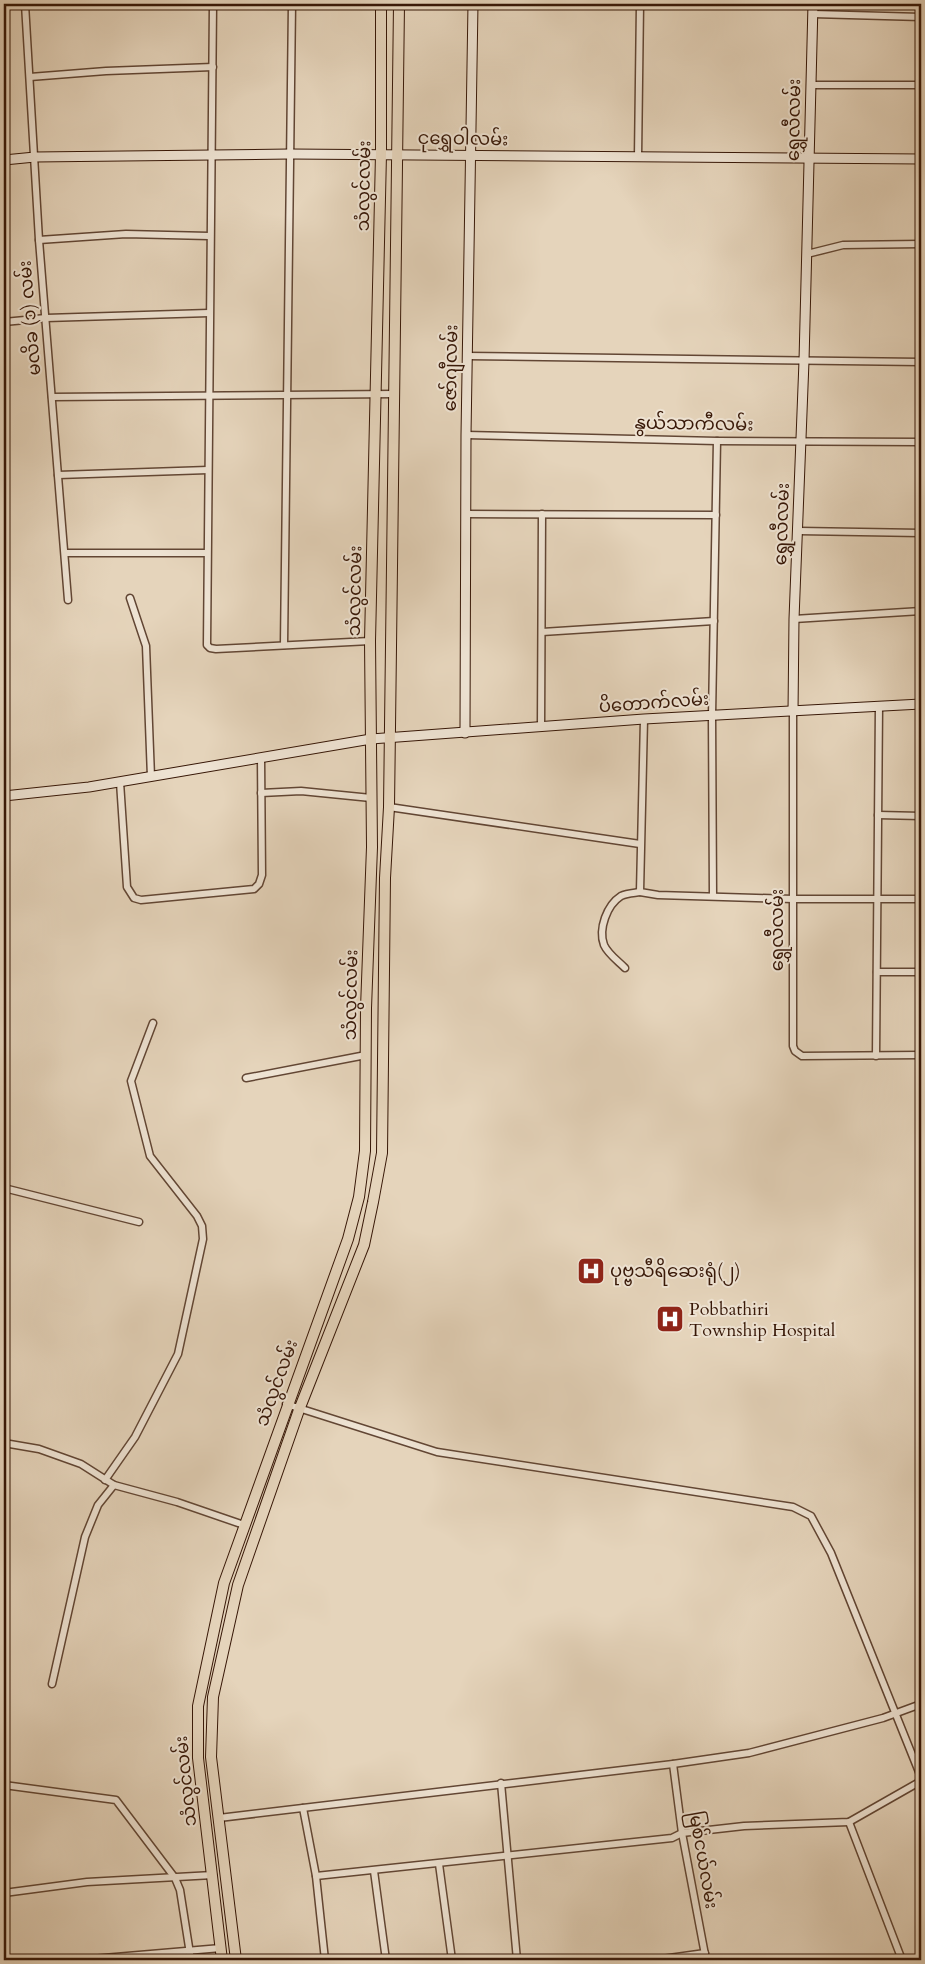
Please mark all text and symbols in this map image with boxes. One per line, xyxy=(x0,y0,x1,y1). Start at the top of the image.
street label: ရွှေလီလမ်း xyxy=(779,79,809,161)
street label: ငုရွှေဝါလမ်း xyxy=(417,125,509,154)
street label: သံလွင်လမ်း xyxy=(350,140,379,232)
street label: မလိခ (၁) လမ်း xyxy=(11,259,47,377)
street label: ဇော်ဂျီလမ်း xyxy=(436,324,466,412)
street label: နွယ်သာကီလမ်း xyxy=(634,408,754,440)
street label: ရွှေလီလမ်း xyxy=(766,482,798,566)
street label: သံလွင်လမ်း xyxy=(341,545,370,637)
street label: ပိတောက်လမ်း xyxy=(598,685,710,719)
street label: ရွှေလီလမ်း xyxy=(763,889,792,971)
street label: သံလွင်လမ်း xyxy=(337,949,366,1041)
hospital icon: ပုဗ္ဗသီရိဆေးရုံ(၂) xyxy=(576,1256,606,1286)
place label: ပုဗ္ဗသီရိဆေးရုံ(၂) xyxy=(610,1257,740,1286)
place label: Pobbathiri Township Hospital xyxy=(689,1297,836,1343)
hospital icon: Pobbathiri Township Hospital xyxy=(655,1304,685,1334)
street label: သံလွင်လမ်း xyxy=(249,1336,306,1431)
street label: သံလွင်လမ်း xyxy=(168,1734,205,1828)
street label: မြစ်ငယ်လမ်း xyxy=(680,1809,725,1911)

